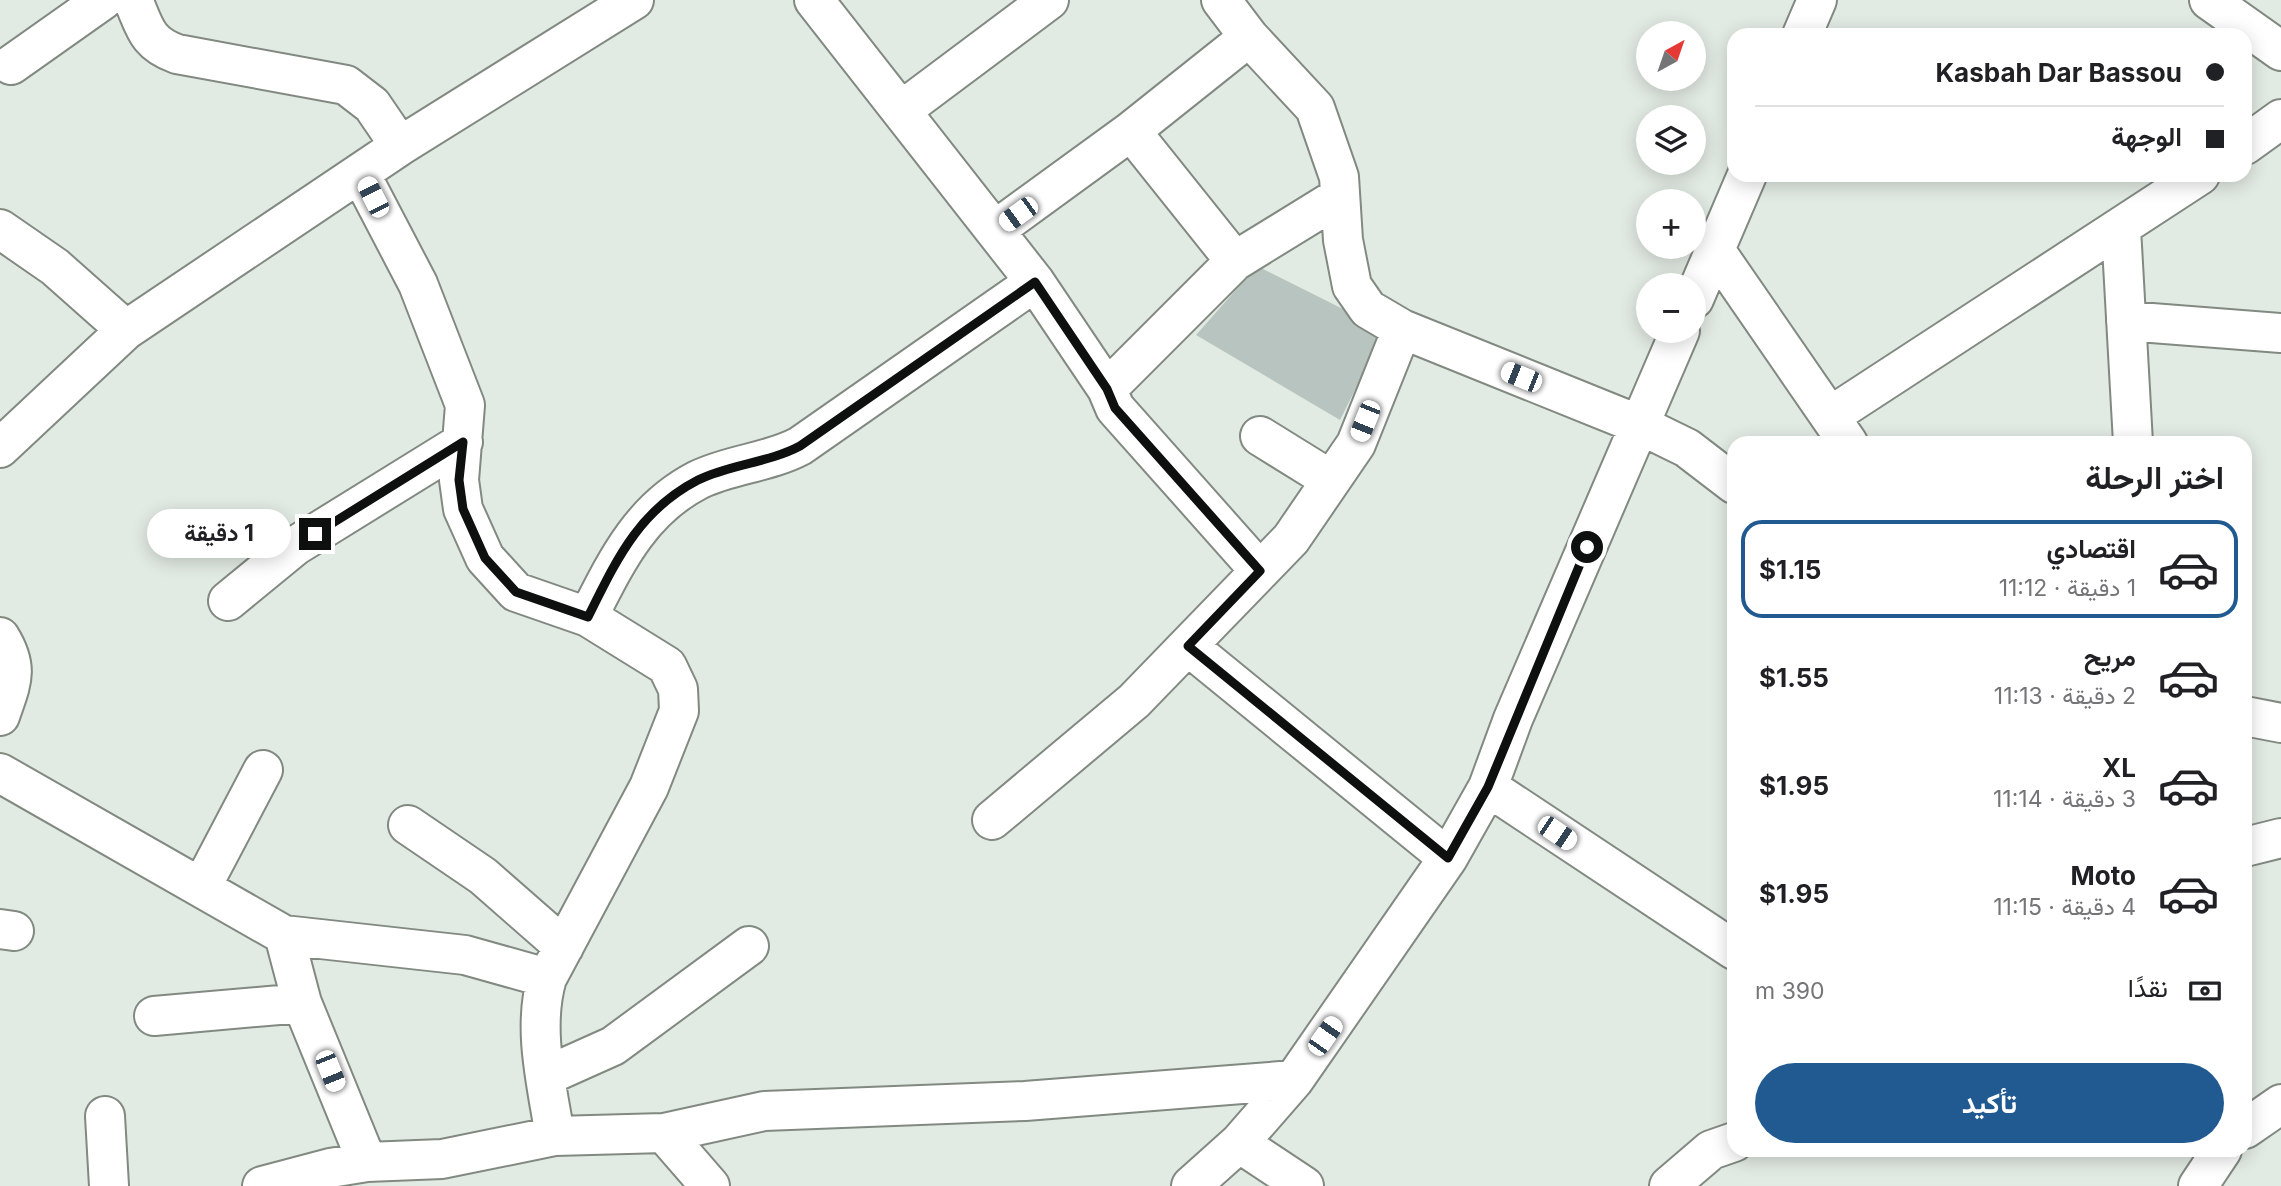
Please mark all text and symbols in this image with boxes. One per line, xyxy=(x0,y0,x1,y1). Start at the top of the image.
north arrow xyxy=(1636,21,1706,91)
map controls xyxy=(1636,21,1706,343)
text: Kasbah Dar Bassou xyxy=(1935,57,2182,88)
button: layers xyxy=(1636,105,1706,175)
text: الوجهة xyxy=(2111,121,2182,152)
car xyxy=(355,174,392,220)
button: + xyxy=(1636,189,1706,259)
car xyxy=(995,193,1042,235)
button: − xyxy=(1636,273,1706,343)
car xyxy=(1498,359,1545,395)
car xyxy=(1348,398,1383,444)
text: اختر الرحلة xyxy=(2085,458,2224,497)
callout: 1 دقيقة xyxy=(147,510,290,558)
route end xyxy=(299,518,331,550)
text: 1 دقيقة xyxy=(184,519,254,547)
route start xyxy=(1571,531,1603,563)
text: اقتصادي xyxy=(2047,533,2136,564)
icon: car xyxy=(2157,538,2220,601)
text: $1.15 xyxy=(1759,554,1821,585)
text: 1 دقيقة · 11:12 xyxy=(1999,574,2136,602)
text: مريح xyxy=(2084,641,2136,672)
icon: car xyxy=(2157,646,2220,709)
text: $1.55 xyxy=(1759,662,1829,693)
text: 2 دقيقة · 11:13 xyxy=(1994,682,2136,710)
text: XL xyxy=(2102,752,2136,783)
icon: car xyxy=(2157,754,2220,817)
text: $1.95 xyxy=(1759,770,1829,801)
text: 3 دقيقة · 11:14 xyxy=(1993,785,2136,813)
car xyxy=(1534,813,1581,853)
text: Moto xyxy=(2071,860,2136,891)
icon: car xyxy=(2157,862,2220,925)
text: $1.95 xyxy=(1759,878,1829,909)
text: 4 دقيقة · 11:15 xyxy=(1993,893,2136,921)
text: نقدًا xyxy=(2128,972,2168,1003)
icon: cash xyxy=(2186,972,2224,1010)
text: 390 m xyxy=(1755,977,1825,1005)
car xyxy=(1305,1013,1346,1059)
car xyxy=(313,1048,348,1094)
button: تأكيد xyxy=(1755,1063,2224,1143)

